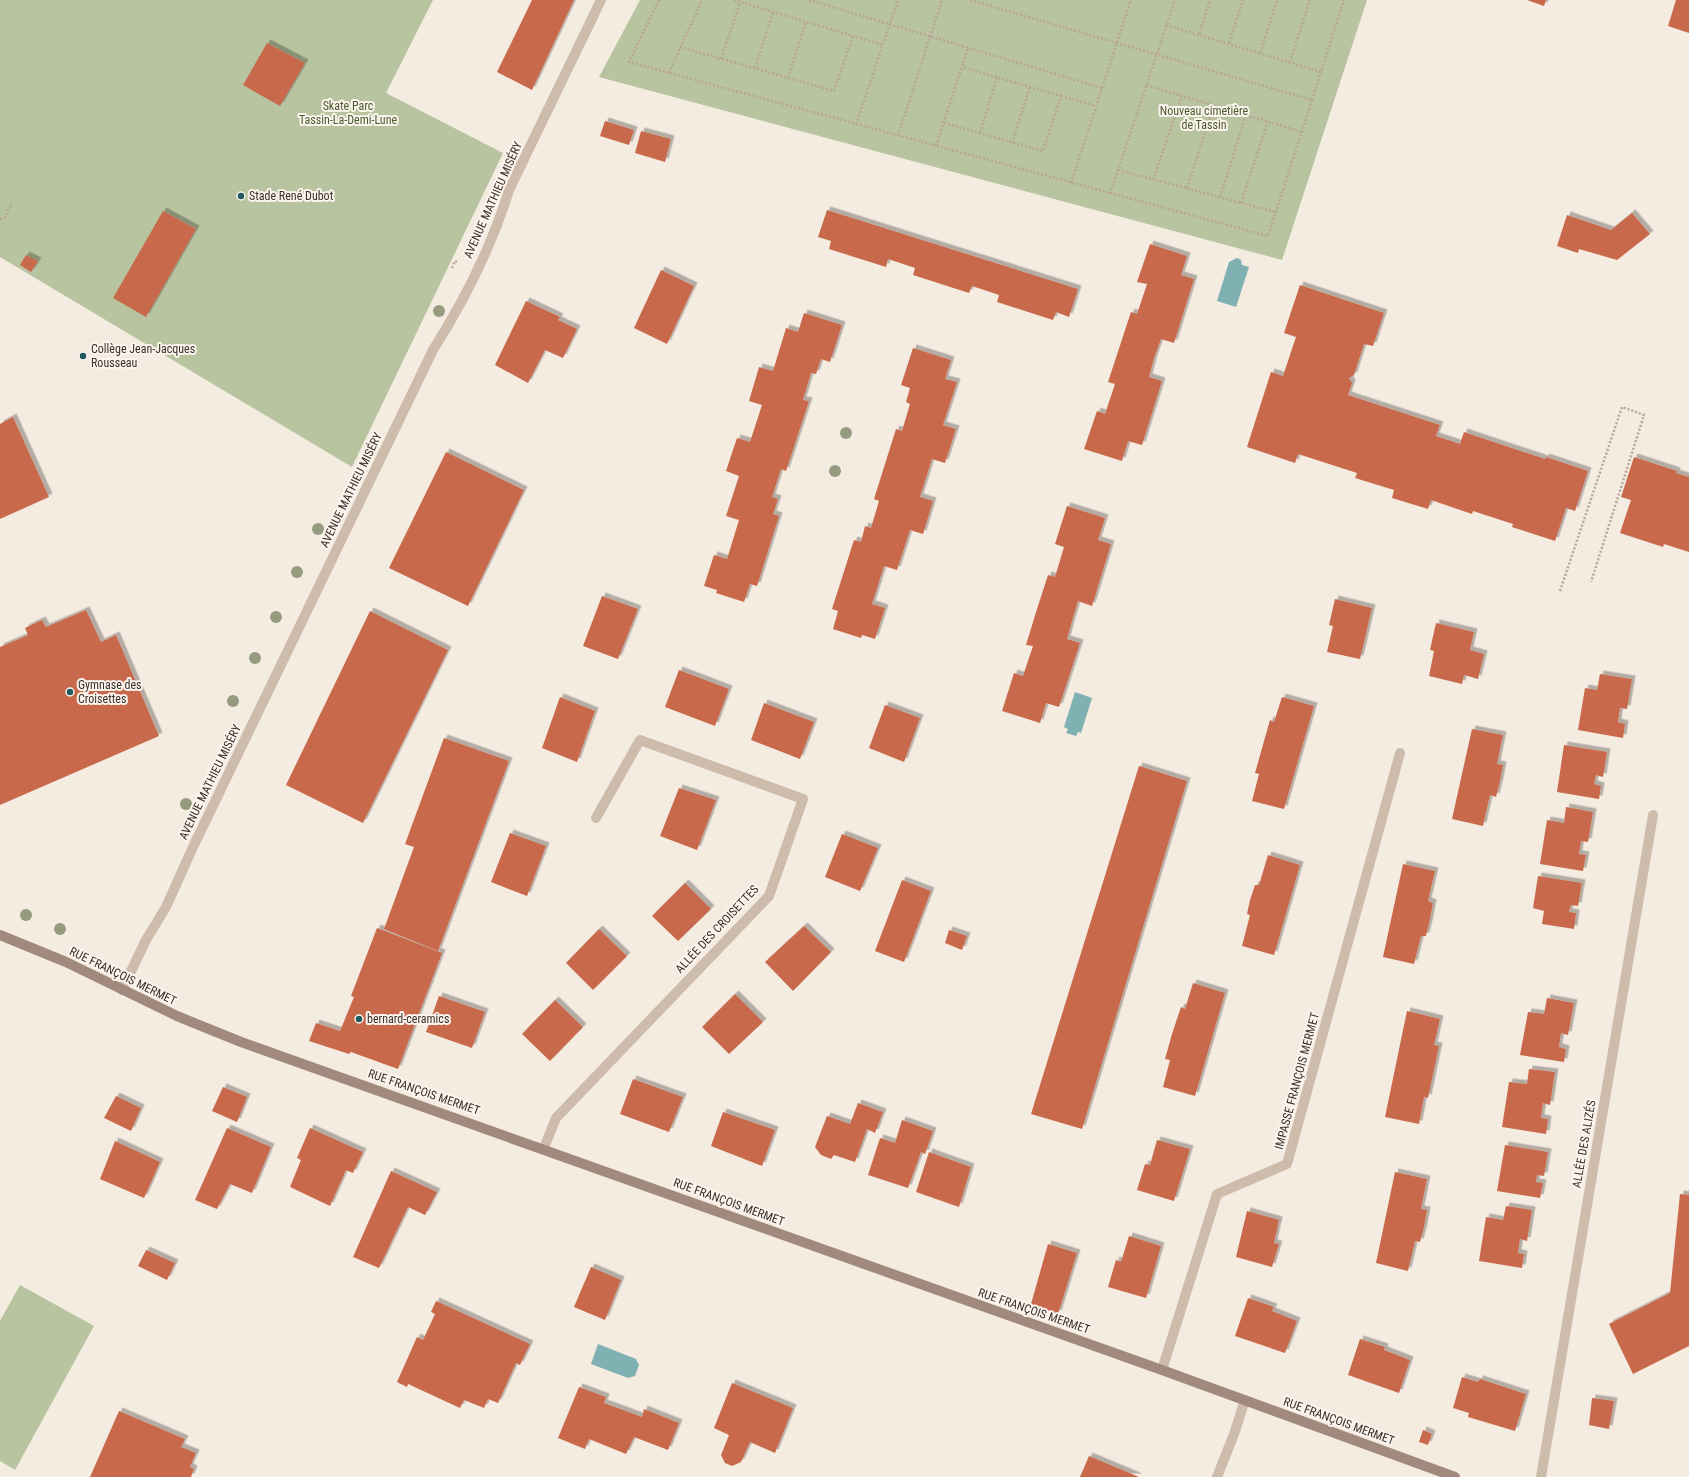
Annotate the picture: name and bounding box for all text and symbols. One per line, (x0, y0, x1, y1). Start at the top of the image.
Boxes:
park label: Skate Parc Tassin-La-Demi-Lune (299, 99, 397, 127)
park label: Nouveau cimetière de Tassin (1160, 104, 1249, 132)
street label: AVENUE MATHIEU MISÉRY (460, 139, 525, 260)
place label: Stade René Dubot (249, 189, 334, 203)
marker: Stade René Dubot (236, 191, 246, 201)
place label: Collège Jean-Jacques Rousseau (91, 342, 195, 370)
marker: Collège Jean-Jacques Rousseau (78, 351, 88, 361)
street label: AVENUE MATHIEU MISÉRY (316, 429, 385, 550)
place label: Gymnase des Croisettes (78, 678, 142, 706)
marker: Gymnase des Croisettes (65, 687, 75, 697)
street label: AVENUE MATHIEU MISÉRY (175, 721, 244, 842)
street label: ALLÉE DES CROISETTES (672, 881, 761, 976)
street label: RUE FRANÇOIS MERMET (67, 944, 179, 1008)
street label: IMPASSE FRANÇOIS MERMET (1272, 1011, 1322, 1151)
place label: bernard-ceramics (367, 1012, 449, 1026)
marker: bernard-ceramics (354, 1014, 364, 1024)
street label: RUE FRANÇOIS MERMET (366, 1066, 482, 1118)
street label: ALLÉE DES ALIZÉS (1568, 1099, 1599, 1189)
street label: RUE FRANÇOIS MERMET (672, 1175, 786, 1229)
street label: RUE FRANÇOIS MERMET (976, 1285, 1092, 1337)
street label: RUE FRANÇOIS MERMET (1282, 1394, 1396, 1448)

